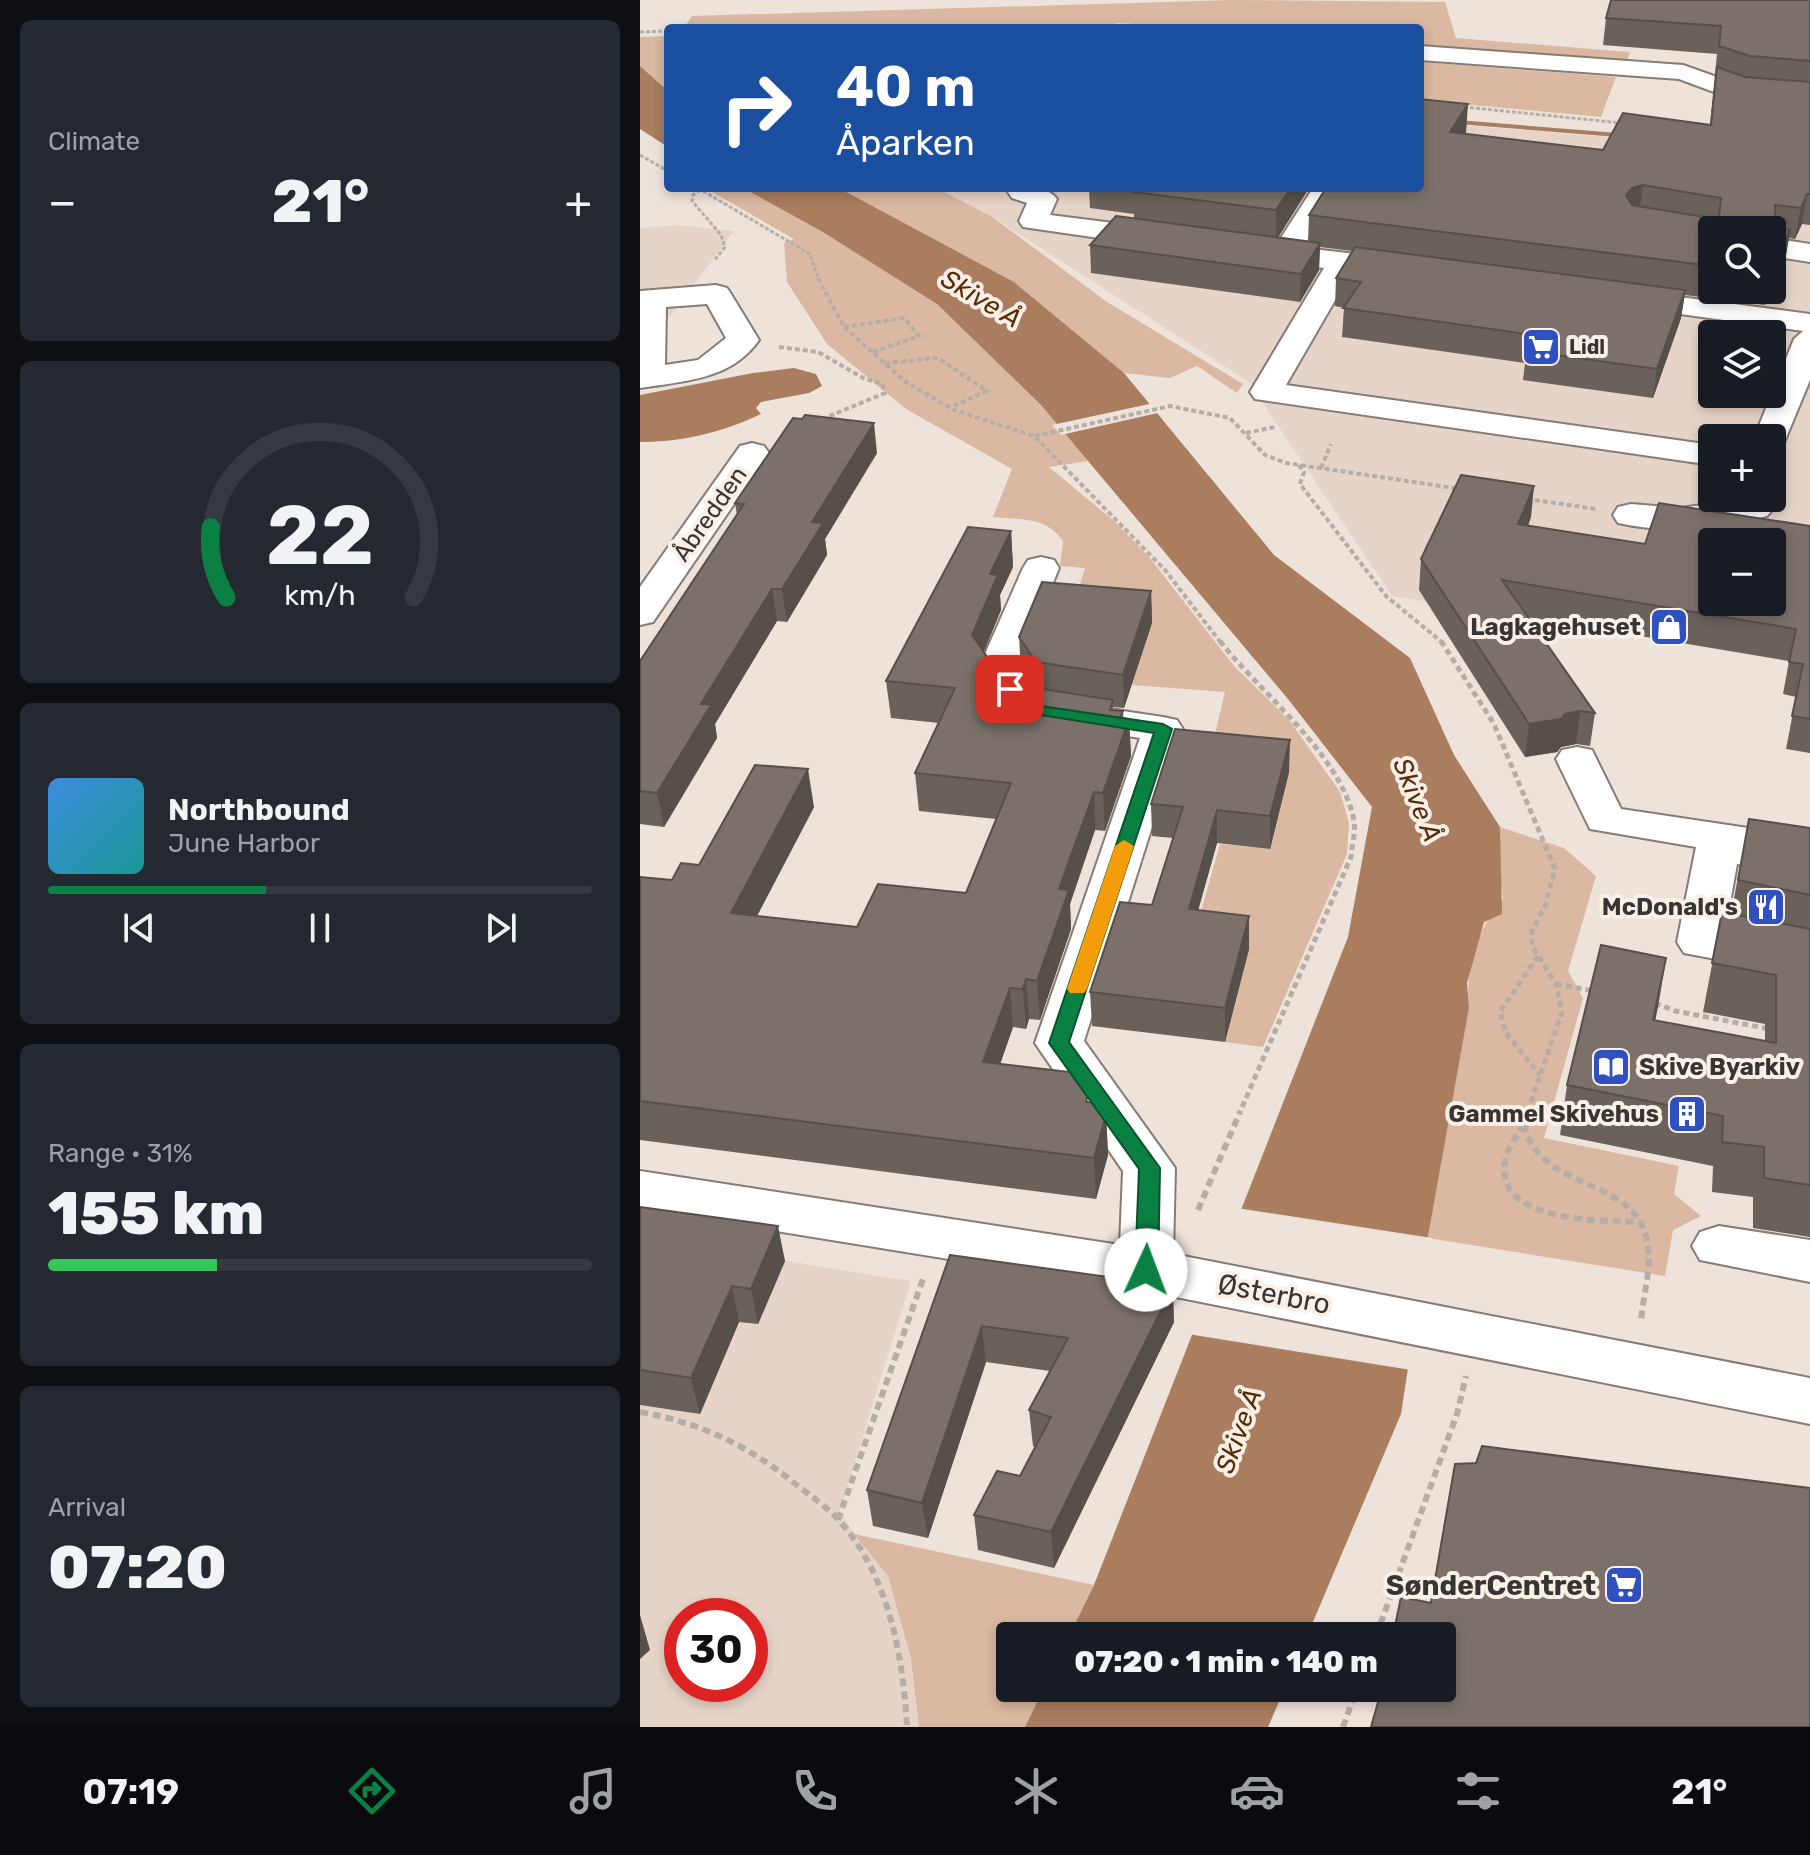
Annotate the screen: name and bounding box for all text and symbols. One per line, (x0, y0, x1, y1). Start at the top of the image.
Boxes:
text: 40 m (836, 54, 976, 120)
icon: right (704, 56, 808, 160)
text: Åparken (836, 121, 975, 164)
text: Climate (48, 126, 140, 157)
text: 21° (272, 166, 369, 237)
text: − (48, 176, 77, 228)
text: + (565, 176, 592, 228)
map controls (1698, 216, 1786, 616)
button: search (1698, 216, 1786, 304)
water label: Skive Å (935, 262, 1027, 335)
button: layers (1698, 320, 1786, 408)
supermarket icon: Lidl (1520, 326, 1562, 368)
place label: Lidl (1569, 335, 1605, 359)
button: + (1698, 424, 1786, 512)
street label: Åbredden (667, 461, 753, 567)
text: 22 (266, 486, 374, 585)
button: − (1698, 528, 1786, 616)
text: km/h (284, 578, 356, 612)
shop icon: Lagkagehuset (1648, 606, 1690, 648)
place label: Lagkagehuset (1470, 613, 1641, 641)
pin (976, 655, 1044, 723)
icon: arrive (988, 667, 1032, 711)
water label: Skive Å (1386, 753, 1449, 846)
text: Northbound (168, 792, 350, 828)
text: June Harbor (168, 828, 320, 859)
restaurant icon: McDonald's (1745, 886, 1787, 928)
place label: McDonald's (1602, 893, 1738, 921)
icon: previous (117, 906, 161, 950)
icon: pause (298, 906, 342, 950)
icon: next (479, 906, 523, 950)
library icon: Skive Byarkiv (1590, 1046, 1632, 1088)
place label: Skive Byarkiv (1639, 1053, 1800, 1081)
building icon: Gammel Skivehus (1666, 1093, 1708, 1135)
place label: Gammel Skivehus (1448, 1100, 1659, 1128)
text: Range · 31% (48, 1138, 193, 1169)
text: 155 km (48, 1178, 264, 1249)
position arrow (1104, 1228, 1188, 1312)
street label: Østerbro (1215, 1267, 1333, 1321)
water label: Skive Å (1209, 1384, 1269, 1477)
text: Arrival (48, 1492, 126, 1523)
text: 07:20 (48, 1532, 227, 1603)
supermarket icon: SønderCentret (1603, 1564, 1645, 1606)
place label: SønderCentret (1386, 1569, 1596, 1602)
speed limit sign: 30 (664, 1598, 768, 1702)
text: 07:20 · 1 min · 140 m (1074, 1644, 1378, 1680)
icon: directions (344, 1763, 400, 1819)
icon: music (565, 1763, 621, 1819)
icon: phone (787, 1763, 843, 1819)
icon: climate (1008, 1763, 1064, 1819)
icon: car (1229, 1763, 1285, 1819)
icon: filters (1450, 1763, 1506, 1819)
text: 07:19 (83, 1770, 179, 1813)
text: 21° (1671, 1770, 1727, 1813)

